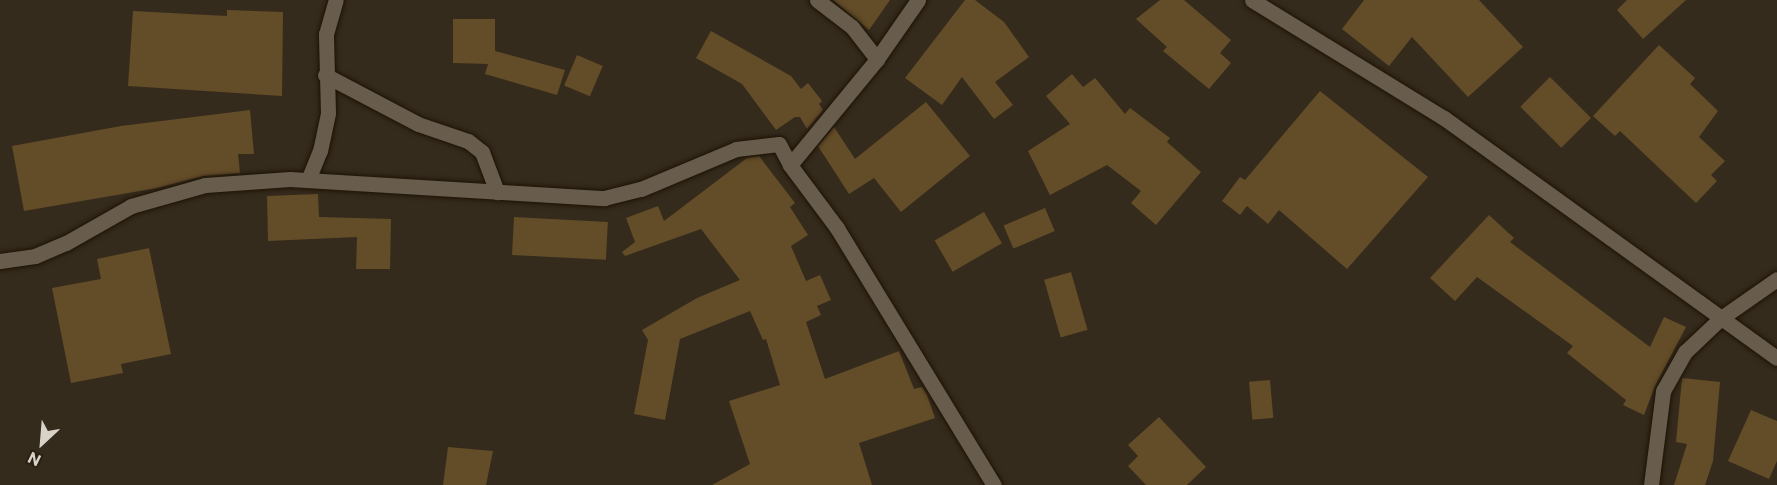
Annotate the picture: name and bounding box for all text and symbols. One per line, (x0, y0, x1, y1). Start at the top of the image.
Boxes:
north arrow (12, 413, 72, 473)
text: N (24, 448, 43, 471)

